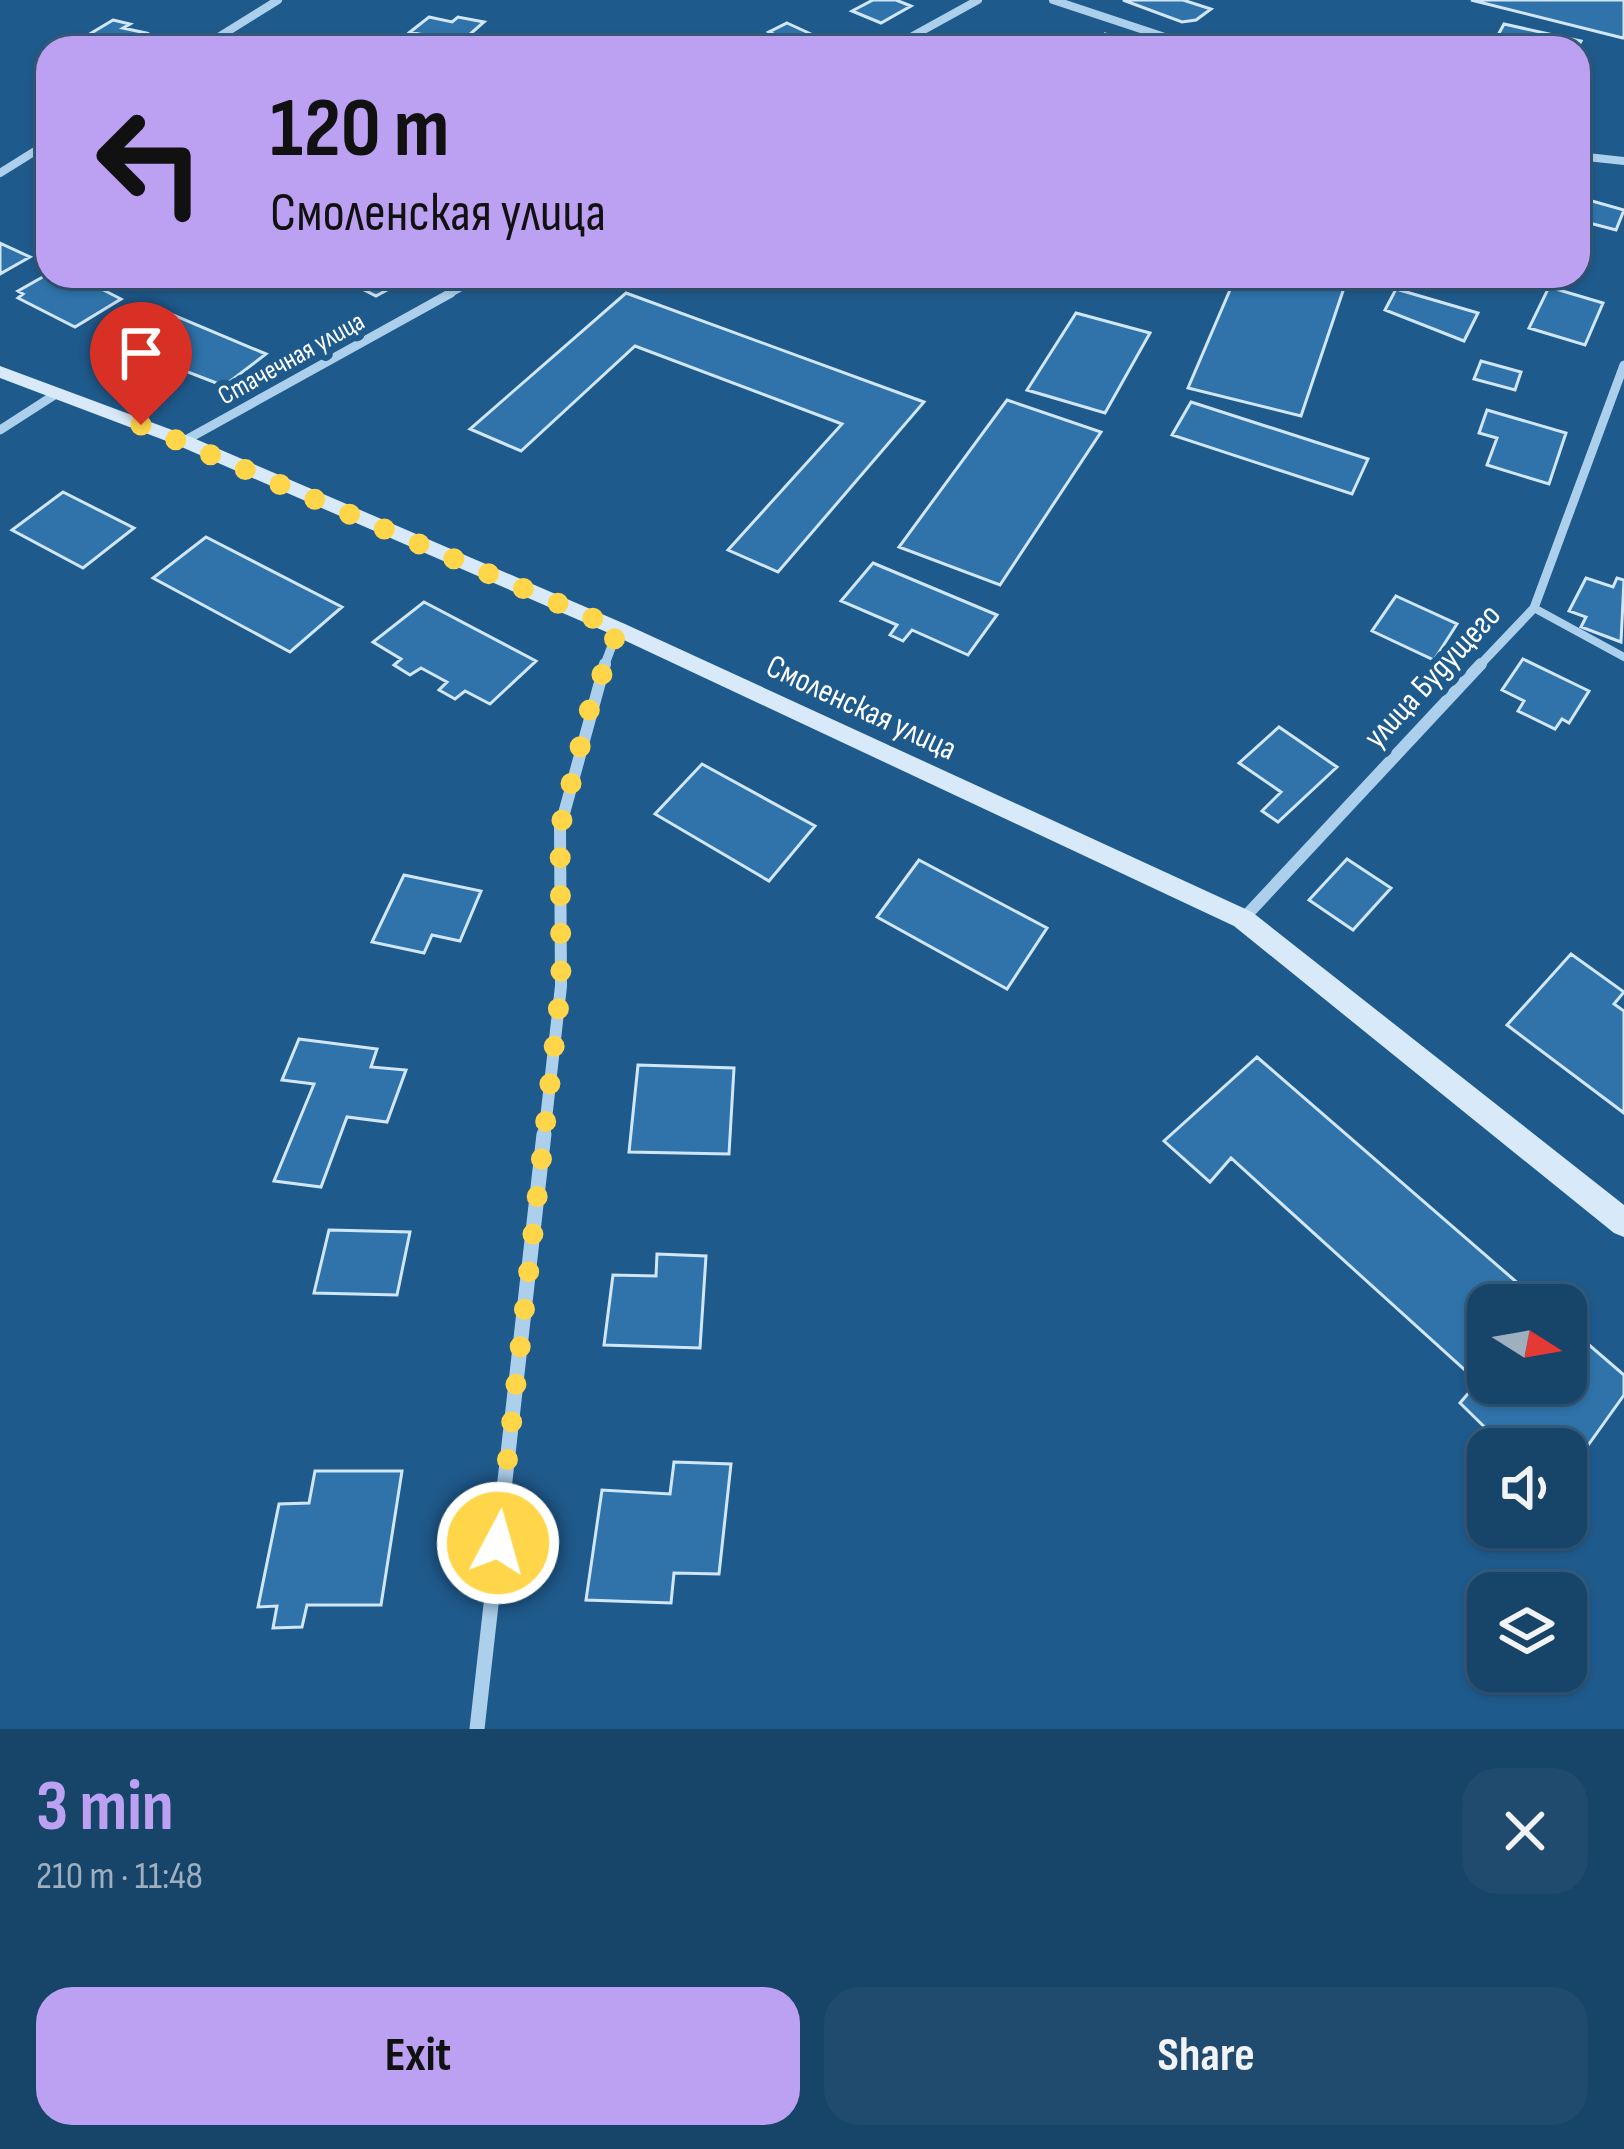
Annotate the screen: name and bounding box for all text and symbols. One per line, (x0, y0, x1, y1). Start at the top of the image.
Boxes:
text: 120 m (270, 79, 449, 180)
icon: left (72, 84, 228, 240)
text: Смоленская улица (270, 181, 606, 246)
pin (90, 302, 192, 425)
street label: Стачечная улица (213, 305, 370, 412)
icon: arrive (108, 320, 174, 386)
street label: улица Будущего (1356, 596, 1509, 757)
street label: Смоленская улица (760, 646, 963, 769)
north arrow (1467, 1284, 1587, 1404)
map controls (1467, 1284, 1587, 1692)
button: sound (1467, 1428, 1587, 1548)
position arrow (435, 1480, 561, 1606)
button: layers (1467, 1572, 1587, 1692)
text: 3 min (36, 1764, 174, 1851)
button: close (1462, 1768, 1588, 1894)
text: 210 m · 11:48 (36, 1853, 203, 1900)
button: Exit (36, 1987, 800, 2125)
button: Share (824, 1987, 1588, 2125)

